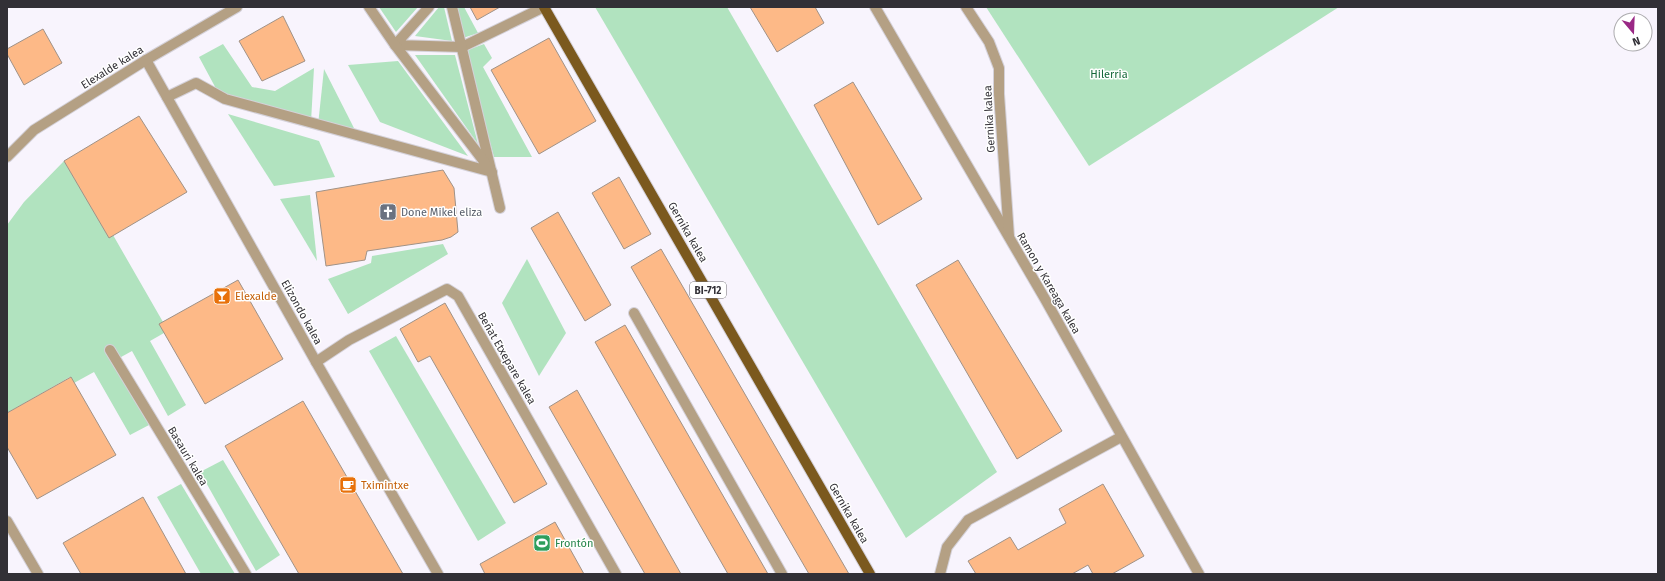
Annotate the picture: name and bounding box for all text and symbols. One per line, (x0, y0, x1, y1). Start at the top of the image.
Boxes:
north arrow (1613, 12, 1653, 52)
text: N (1631, 34, 1642, 48)
street label: Elexalde kalea (79, 43, 146, 92)
park label: Hilerria (1090, 68, 1128, 81)
street label: Gernika kalea (981, 85, 998, 153)
street label: Gernika kalea (665, 200, 710, 265)
church icon: Done Mikel eliza (378, 202, 398, 222)
place label: Done Mikel eliza (401, 206, 482, 219)
street label: Ramon y Kareaga kalea (1014, 230, 1083, 336)
street label: Elizondo kalea (278, 278, 325, 347)
road number: BI-712 (690, 282, 726, 298)
bar icon: Elexalde (212, 286, 232, 306)
place label: Elexalde (235, 290, 277, 303)
street label: Beñat Etxepare kalea (475, 310, 538, 407)
street label: Basauri kalea (165, 424, 210, 488)
cafe icon: Tximintxe (338, 475, 358, 495)
place label: Tximintxe (361, 479, 409, 492)
street label: Gernika kalea (826, 481, 871, 546)
sports icon: Frontón (532, 533, 552, 553)
place label: Frontón (555, 537, 593, 550)

